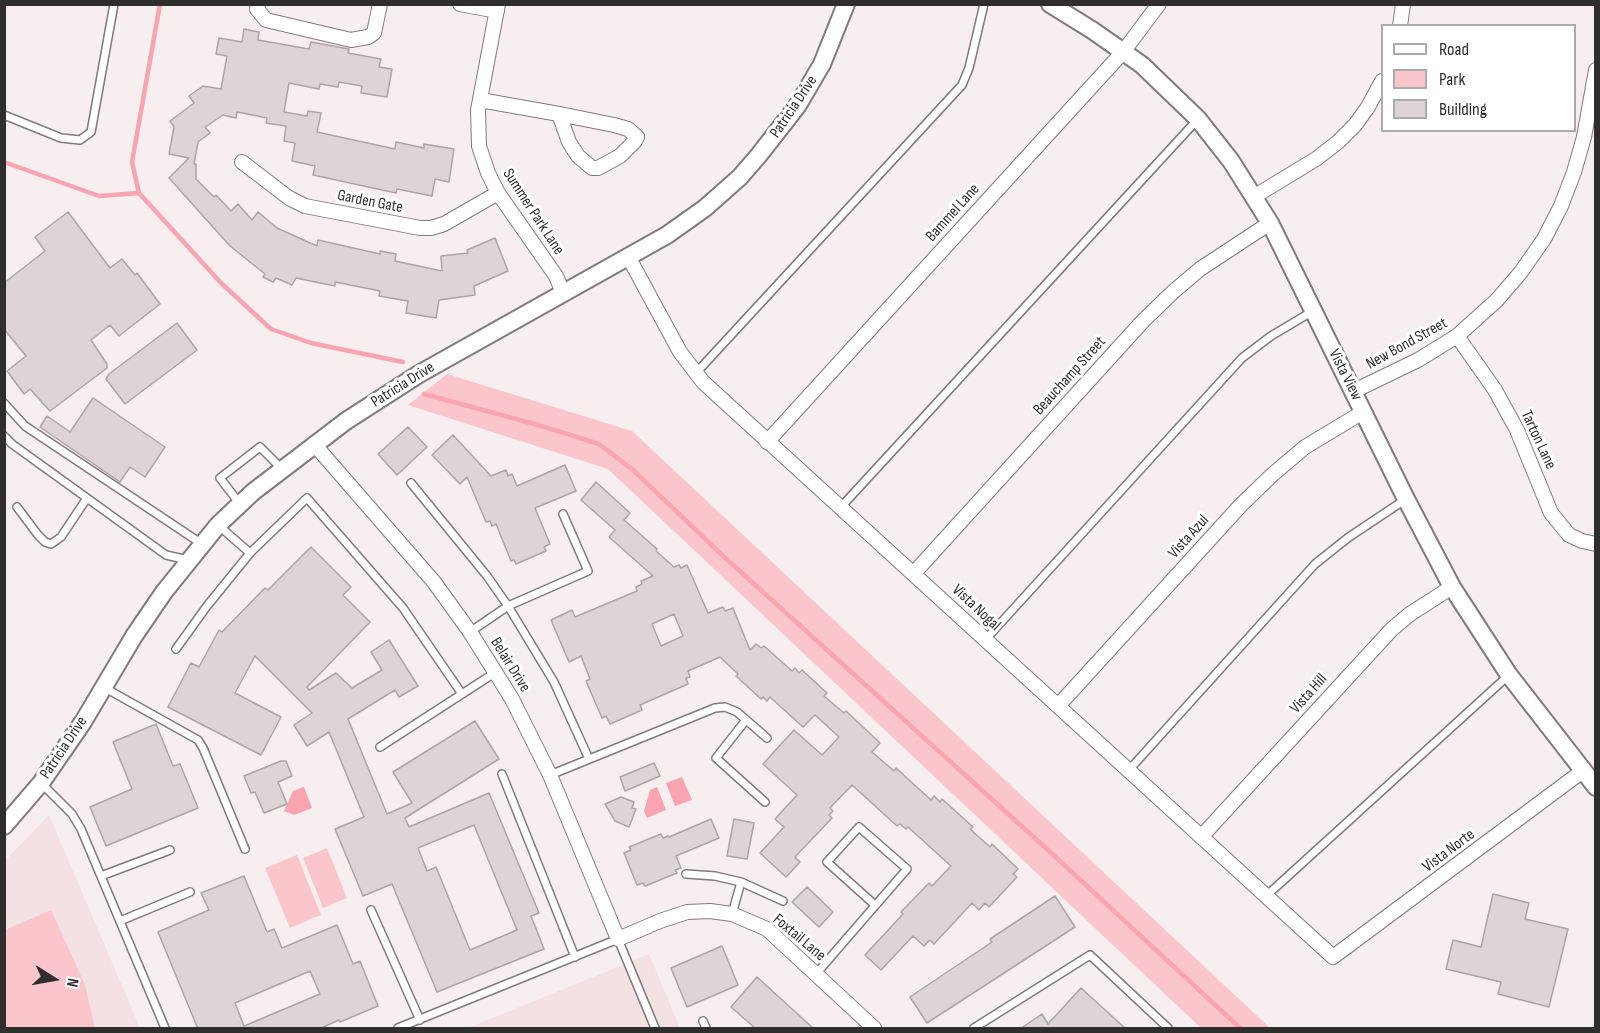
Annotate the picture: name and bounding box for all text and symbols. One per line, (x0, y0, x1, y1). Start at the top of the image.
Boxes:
legend (1381, 24, 1576, 132)
text: Road (1439, 39, 1469, 60)
text: Park (1439, 69, 1465, 90)
street label: Patricia Drive (766, 72, 822, 142)
text: Building (1439, 99, 1487, 120)
street label: Summer Park Lane (498, 165, 568, 259)
street label: Bammel Lane (922, 180, 984, 246)
street label: Garden Gate (336, 186, 404, 218)
street label: New Bond Street (1363, 314, 1451, 374)
street label: Beauchamp Street (1030, 333, 1110, 419)
street label: Vista View (1324, 346, 1366, 404)
street label: Patricia Drive (368, 358, 438, 412)
street label: Tarton Lane (1516, 408, 1560, 472)
street label: Vista Azul (1165, 511, 1213, 563)
street label: Vista Nogal (948, 581, 1004, 635)
street label: Belair Drive (486, 634, 534, 696)
street label: Vista Hill (1286, 670, 1332, 718)
street label: Patricia Drive (36, 713, 92, 783)
street label: Vista Norte (1419, 825, 1479, 877)
street label: Foxtail Lane (769, 910, 829, 966)
north arrow (24, 949, 84, 1009)
text: N (62, 977, 82, 989)

